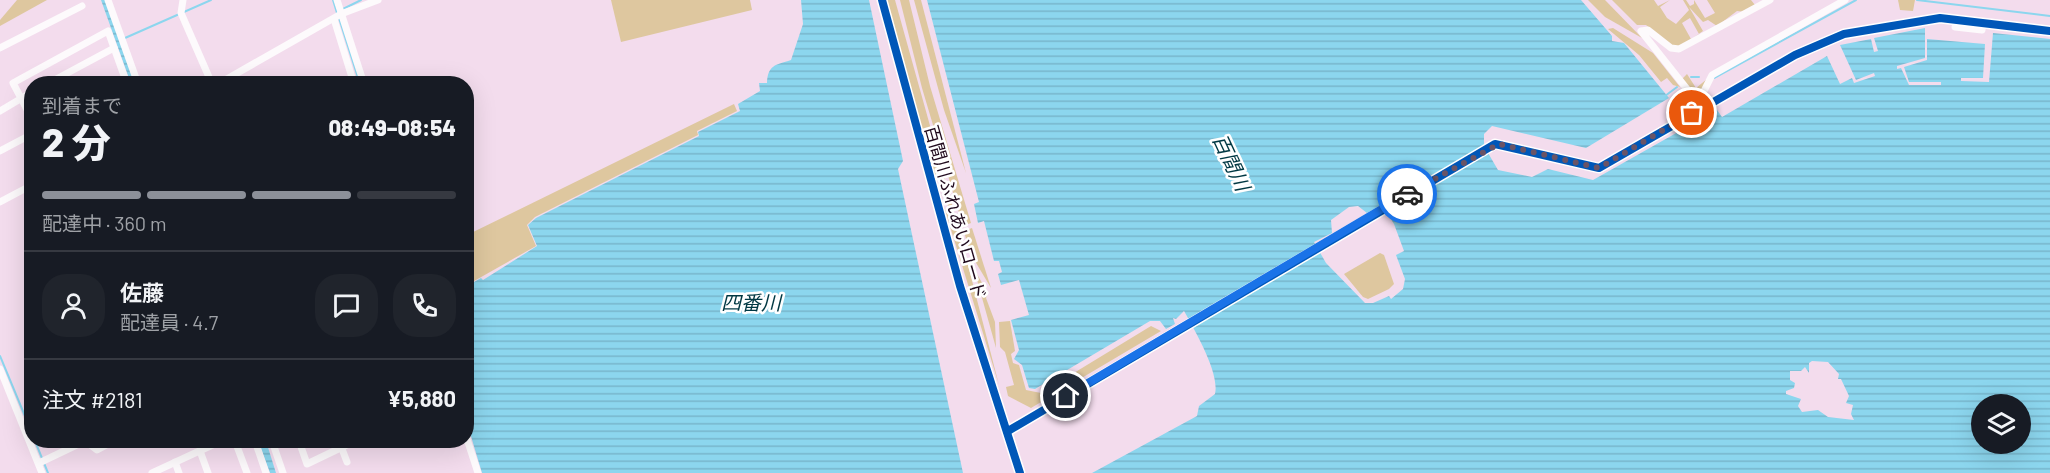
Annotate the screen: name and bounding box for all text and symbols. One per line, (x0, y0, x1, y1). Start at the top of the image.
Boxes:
pin (1666, 87, 1717, 138)
text: 到着まで (42, 93, 122, 117)
icon: bag (1675, 96, 1708, 129)
text: 08:49–08:54 (328, 114, 456, 140)
text: 2 分 (42, 118, 111, 165)
street label: 百間川ふれあいロード (921, 122, 991, 302)
water label: 百間川 (1208, 130, 1256, 196)
courier (1377, 164, 1437, 224)
icon: car (1391, 178, 1424, 211)
text: 配達中 · 360 m (42, 211, 167, 235)
button: person (42, 274, 105, 337)
button: chat (315, 274, 378, 337)
button: phone (393, 274, 456, 337)
text: 佐藤 (120, 279, 164, 305)
water label: 四番川 (721, 290, 783, 314)
text: 配達員 · 4.7 (120, 310, 218, 334)
pin (1040, 370, 1091, 421)
icon: home (1049, 379, 1082, 412)
text: ¥5,880 (387, 385, 456, 411)
text: 注文 #2181 (42, 386, 143, 412)
map controls (1971, 394, 2031, 454)
button: layers (1971, 394, 2031, 454)

